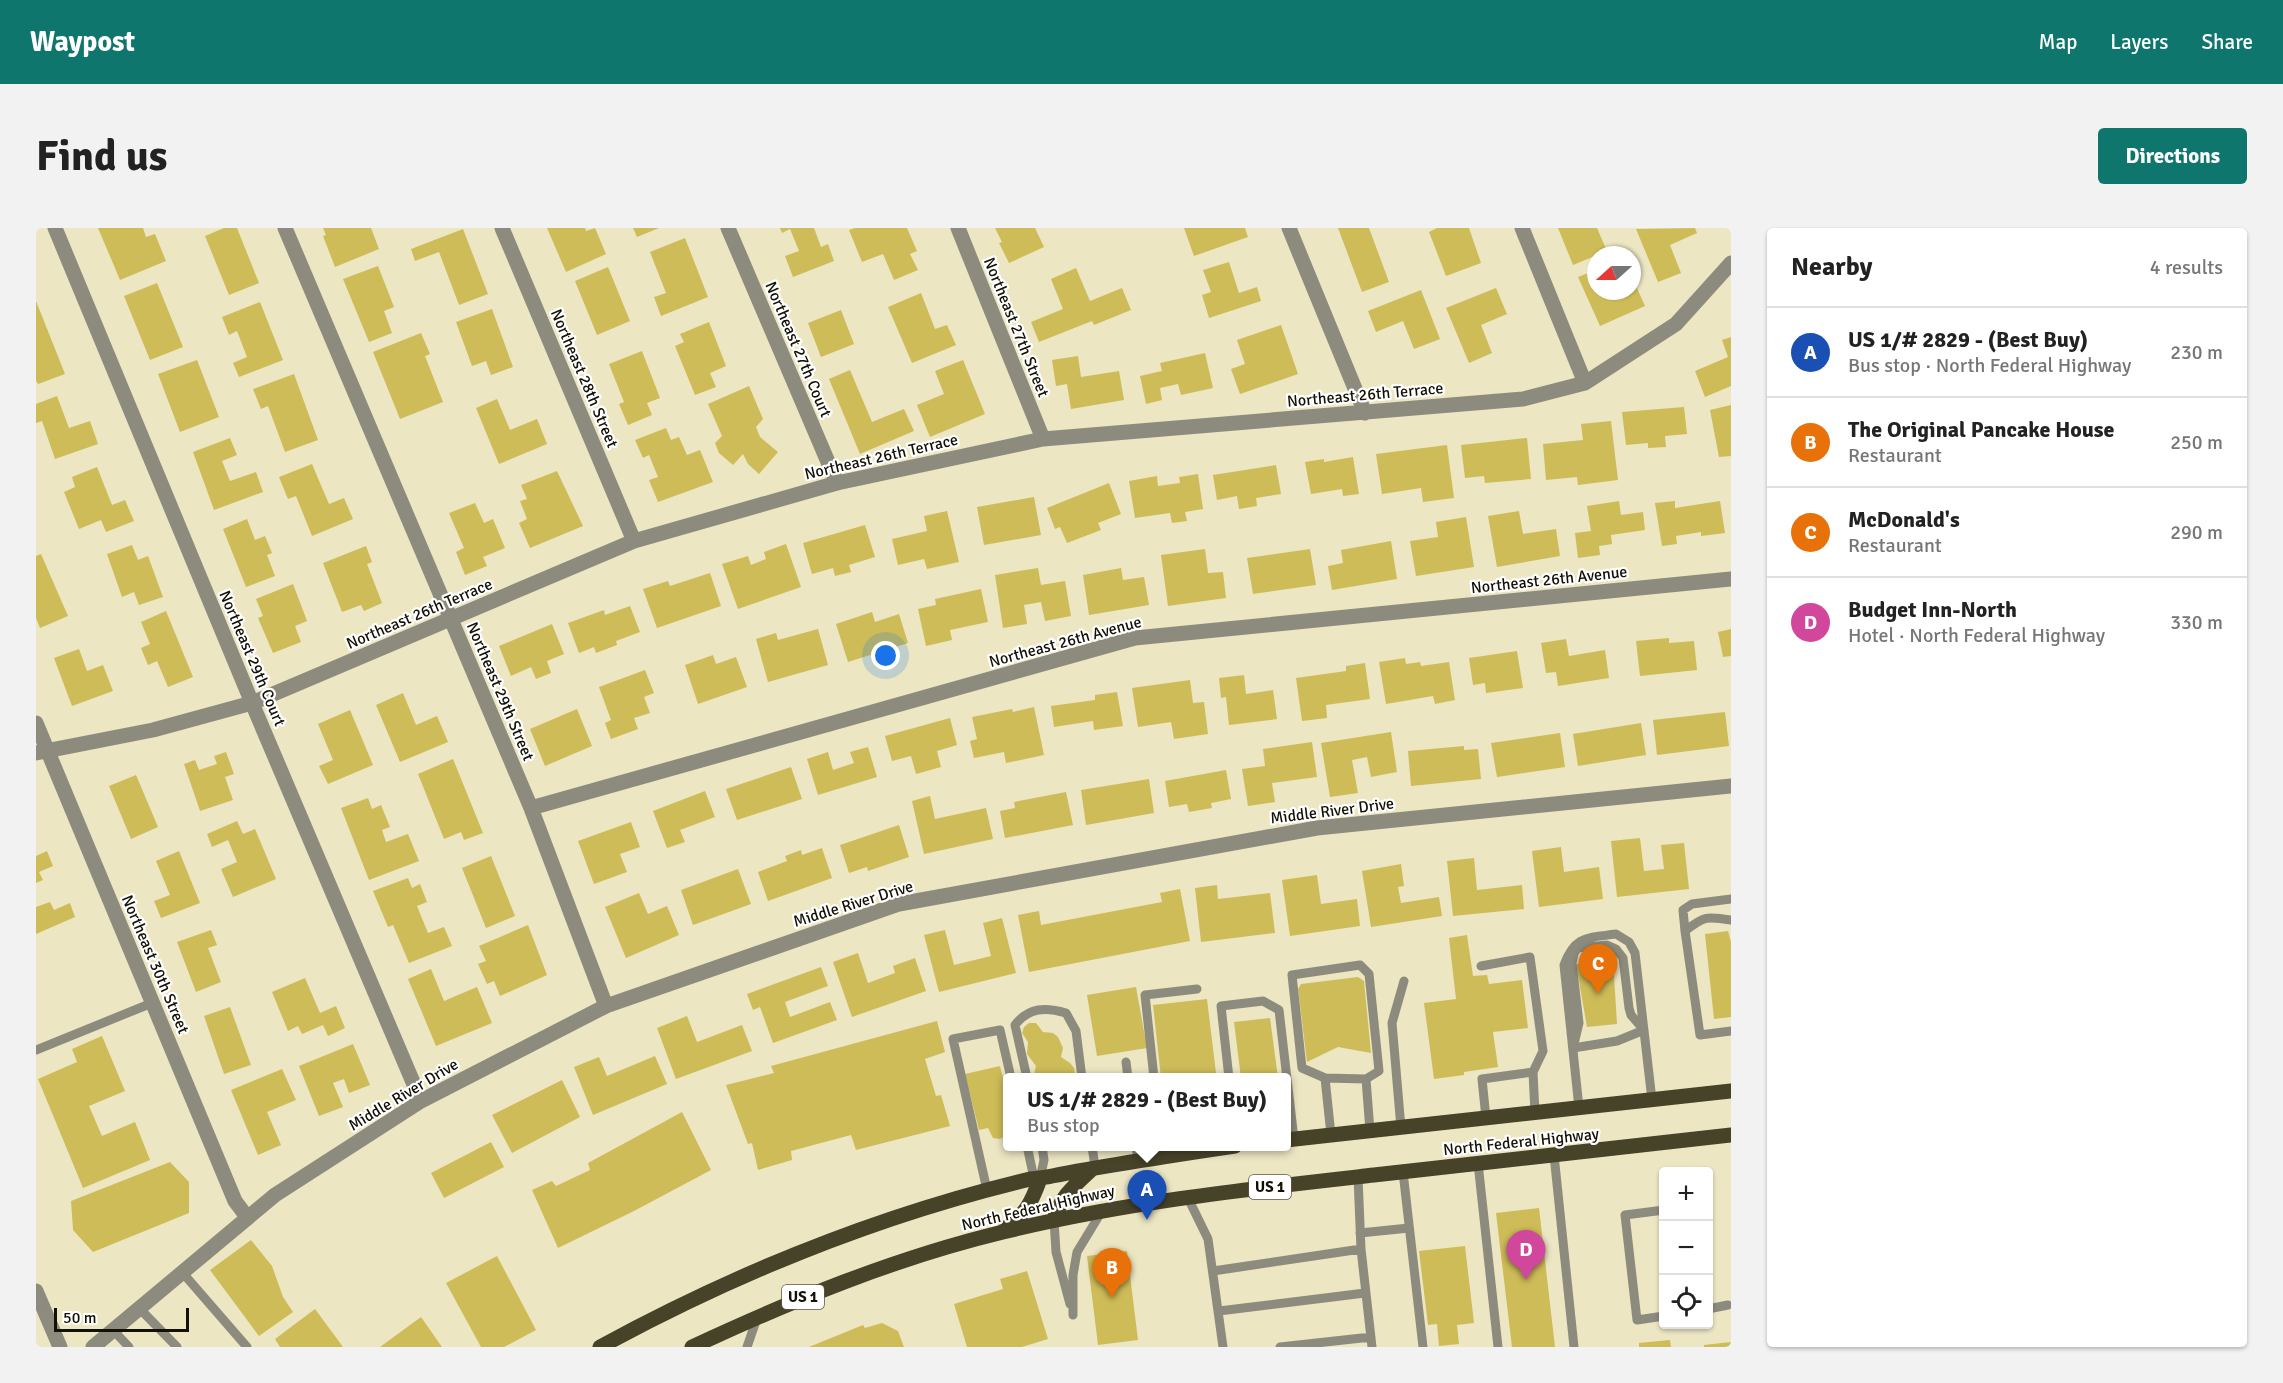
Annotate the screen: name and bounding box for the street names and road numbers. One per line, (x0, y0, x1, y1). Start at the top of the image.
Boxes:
street label: Northeast 27th Street (979, 255, 1053, 400)
street label: Northeast 27th Court (760, 279, 836, 421)
street label: Northeast 28th Street (546, 306, 623, 451)
street label: Northeast 26th Terrace (1286, 378, 1444, 412)
street label: Northeast 26th Terrace (803, 430, 960, 484)
street label: Northeast 26th Avenue (1470, 562, 1628, 598)
street label: Northeast 26th Terrace (343, 574, 495, 654)
street label: Northeast 29th Court (214, 588, 290, 730)
street label: Northeast 26th Avenue (987, 612, 1144, 672)
street label: Northeast 29th Street (462, 619, 539, 764)
street label: Middle River Drive (1269, 793, 1395, 828)
street label: Middle River Drive (791, 876, 916, 932)
street label: Northeast 30th Street (117, 892, 194, 1037)
street label: Middle River Drive (345, 1054, 462, 1135)
street label: North Federal Highway (1442, 1124, 1601, 1160)
road number: US 1 (1249, 1175, 1291, 1199)
street label: North Federal Highway (960, 1181, 1117, 1235)
road number: US 1 (782, 1285, 824, 1309)

